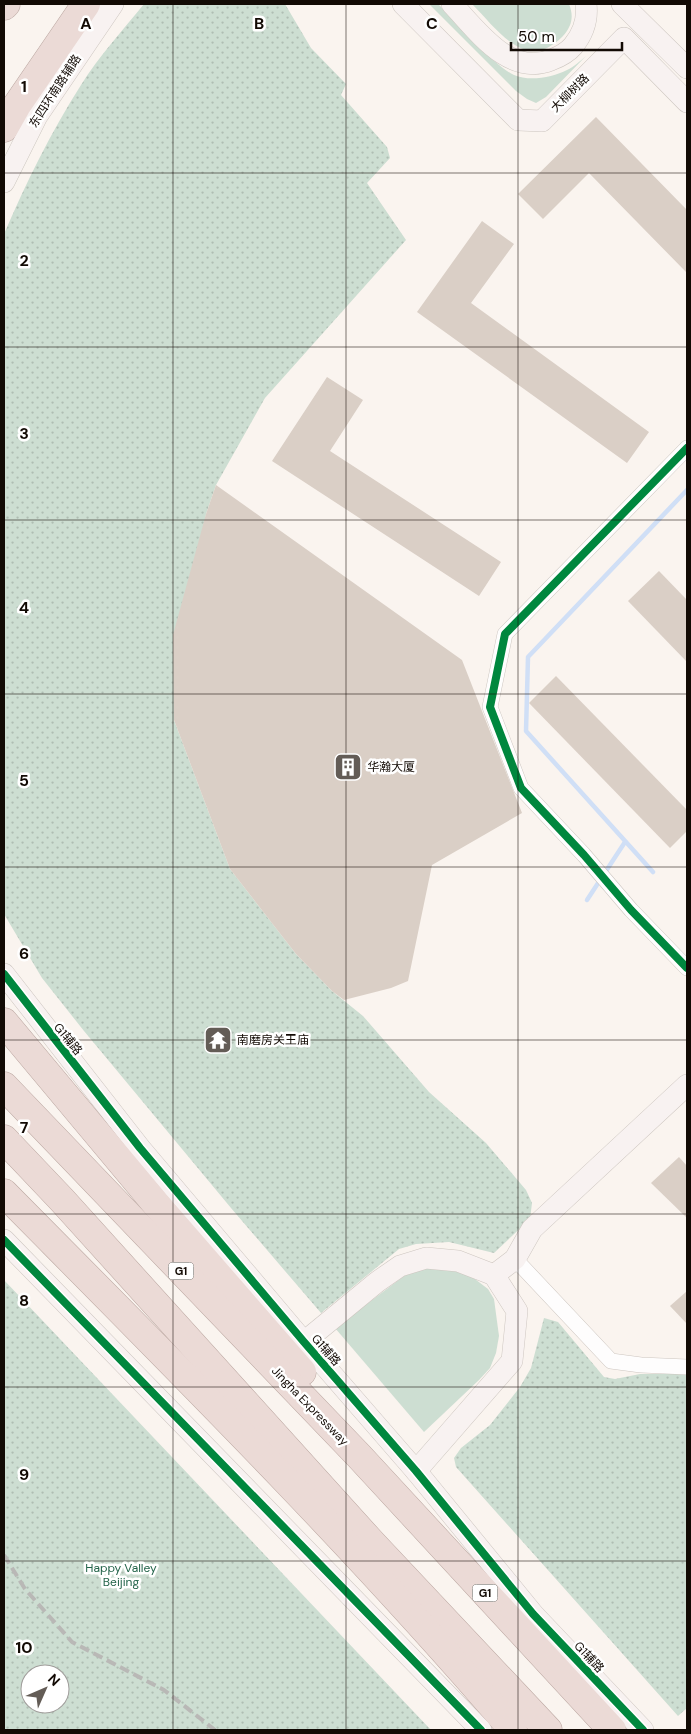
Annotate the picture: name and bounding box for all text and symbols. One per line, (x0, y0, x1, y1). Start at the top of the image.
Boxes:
text: A (80, 13, 92, 34)
text: B (254, 13, 264, 34)
text: C (426, 13, 438, 34)
scale bar (511, 20, 622, 52)
text: 50 m (518, 27, 555, 47)
street label: 东四环南路辅路 (25, 51, 85, 131)
street label: 大柳树路 (547, 70, 593, 116)
text: 1 (21, 76, 27, 97)
text: 2 (19, 250, 29, 271)
text: 3 (19, 423, 29, 444)
text: 4 (19, 597, 29, 618)
building icon: 华瀚大厦 (333, 752, 363, 782)
place label: 华瀚大厦 (367, 759, 415, 775)
text: 5 (19, 770, 29, 791)
text: 6 (19, 943, 29, 964)
street label: G1辅路 (50, 1020, 86, 1058)
temple icon: 南磨房关王庙 (203, 1025, 233, 1055)
place label: 南磨房关王庙 (237, 1032, 309, 1048)
text: 7 (20, 1117, 29, 1138)
road number: G1 (168, 1262, 194, 1280)
text: 8 (19, 1290, 29, 1311)
street label: G1辅路 (308, 1331, 344, 1369)
street label: Jingha Expressway (268, 1363, 352, 1449)
text: 9 (19, 1464, 29, 1485)
park label: Happy Valley Beijing (85, 1560, 157, 1590)
road number: G1 (472, 1585, 498, 1602)
text: 10 (15, 1637, 33, 1658)
street label: G1辅路 (571, 1638, 607, 1676)
north arrow (20, 1664, 70, 1714)
text: N (44, 1670, 64, 1690)

